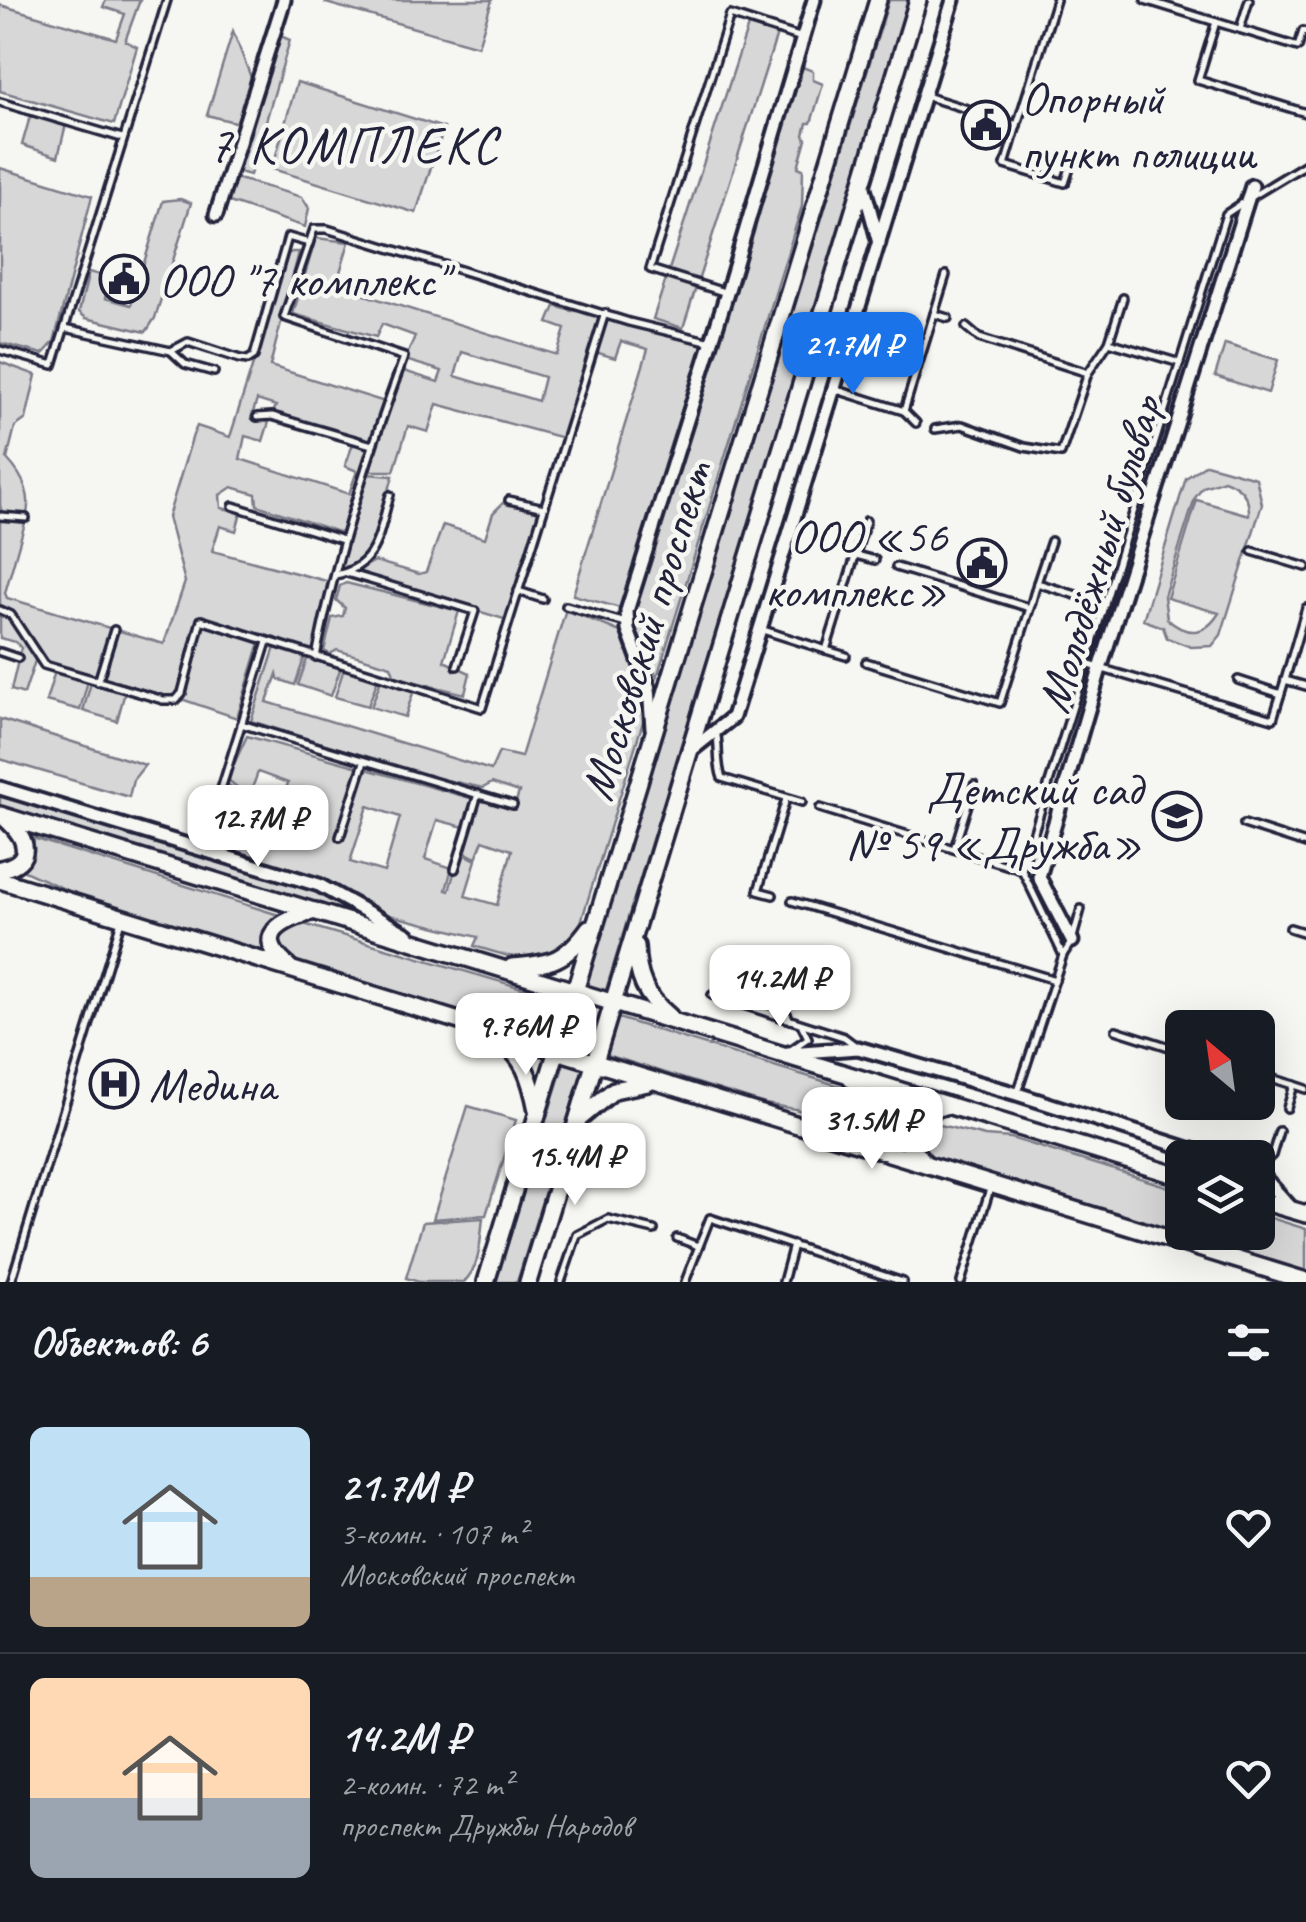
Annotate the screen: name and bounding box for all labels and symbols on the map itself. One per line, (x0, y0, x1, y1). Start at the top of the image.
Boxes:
place label: Опорный пункт полиции (1021, 68, 1258, 183)
public building icon: Опорный пункт полиции (960, 99, 1012, 151)
district label: 7 КОМПЛЕКС (208, 112, 502, 178)
place label: ООО "7 комплекс" (159, 250, 456, 310)
public building icon: ООО "7 комплекс" (98, 253, 150, 305)
pin: 21.7M ₽ (761, 312, 945, 397)
street label: Молодёжный бульвар (1022, 386, 1176, 720)
street label: Московский проспект (566, 452, 726, 807)
place label: ООО «56 комплекс» (765, 506, 948, 621)
public building icon: ООО «56 комплекс» (956, 537, 1008, 589)
place label: Детский сад № 59 «Дружба» (846, 759, 1147, 874)
pin: 12.7M ₽ (166, 785, 350, 870)
school or university icon: Детский сад № 59 «Дружба» (1151, 790, 1203, 842)
pin: 14.2M ₽ (688, 945, 872, 1030)
pin: 9.76M ₽ (434, 993, 618, 1078)
north arrow (1165, 1010, 1275, 1120)
place label: Медина (149, 1055, 280, 1115)
hospital icon: Медина (88, 1058, 140, 1110)
pin: 31.5M ₽ (780, 1087, 964, 1172)
pin: 15.4M ₽ (483, 1123, 667, 1208)

